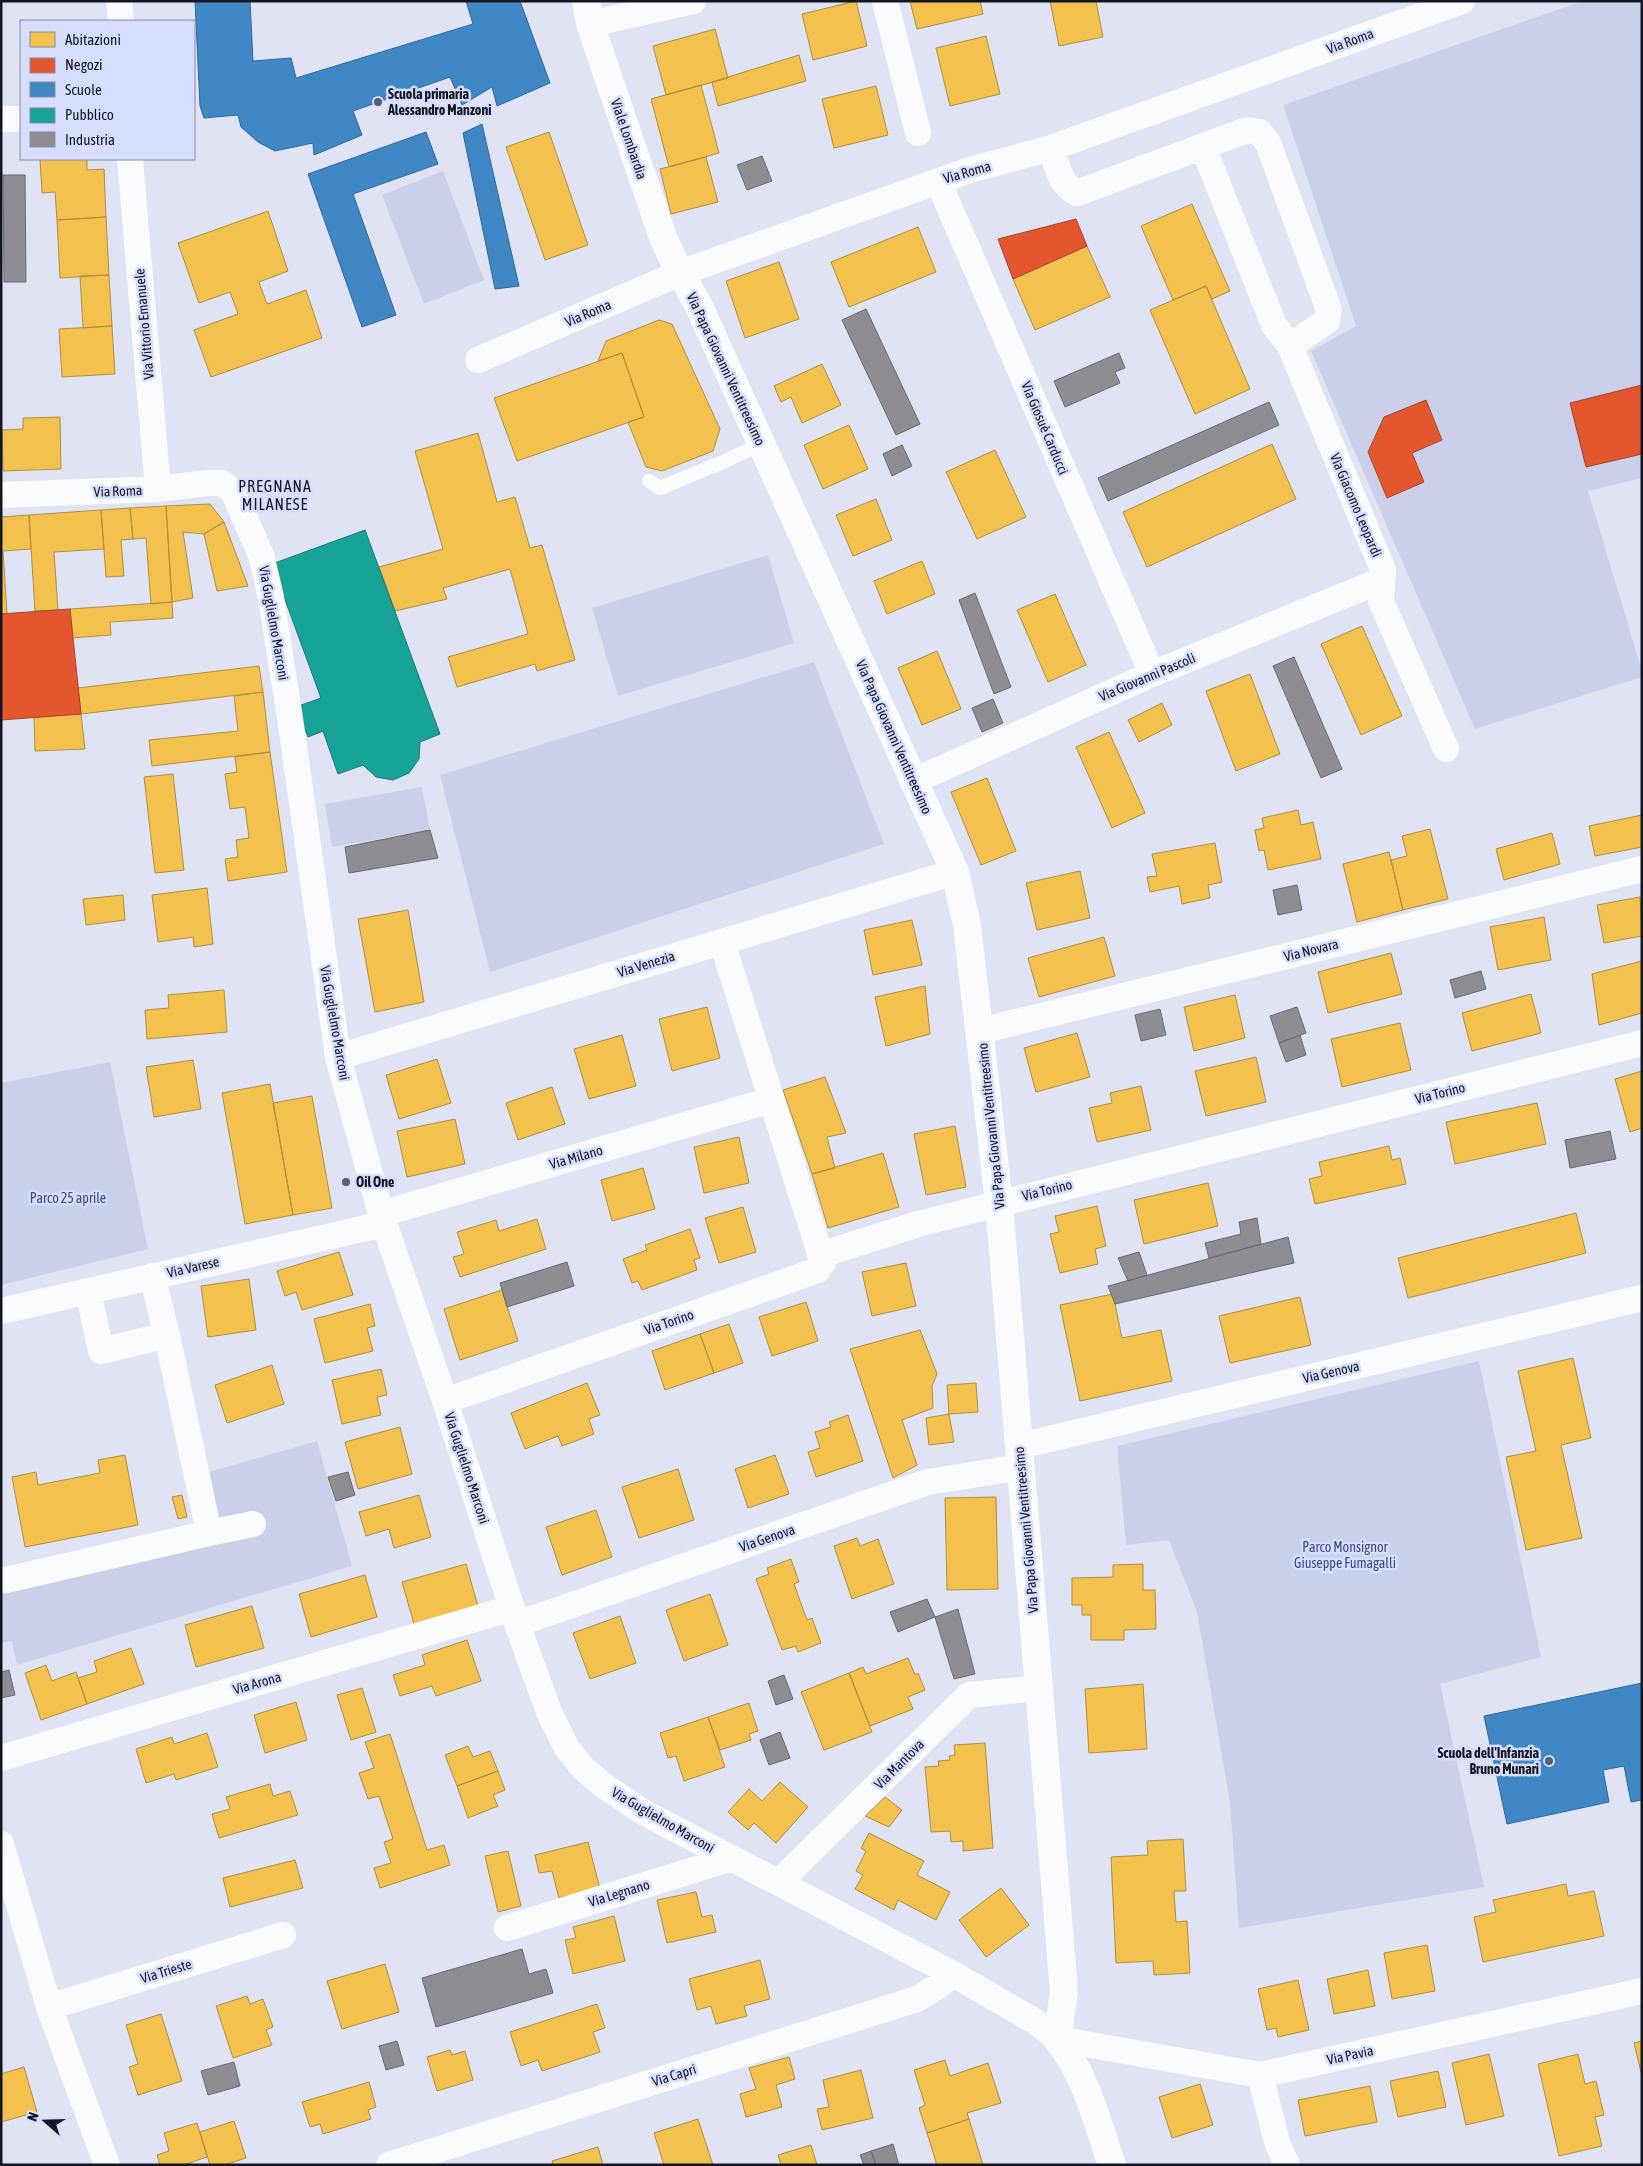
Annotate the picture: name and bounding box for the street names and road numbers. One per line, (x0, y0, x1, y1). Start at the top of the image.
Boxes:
street label: Via Roma (1324, 25, 1376, 57)
street label: Viale Lombardia (608, 97, 650, 181)
street label: Via Roma (941, 158, 993, 186)
street label: Via Vittorio Emanuele (131, 268, 157, 380)
street label: Via Papa Giovanni Ventitreesimo (683, 290, 769, 448)
street label: Via Roma (562, 296, 614, 330)
street label: Via Giosuè Carducci (1018, 379, 1072, 477)
street label: Via Giacomo Leopardi (1327, 451, 1385, 559)
street label: Via Roma (93, 482, 143, 500)
street label: Via Guglielmo Marconi (256, 564, 292, 682)
street label: Via Giovanni Pascoli (1096, 649, 1198, 705)
street label: Via Papa Giovanni Ventitreesimo (853, 657, 935, 817)
street label: Via Novara (1282, 935, 1340, 965)
street label: Via Venezia (615, 948, 677, 980)
street label: Via Guglielmo Marconi (317, 964, 353, 1082)
street label: Via Papa Giovanni Ventitreesimo (974, 1042, 1008, 1210)
street label: Via Torino (1413, 1079, 1467, 1107)
street label: Via Milano (548, 1142, 604, 1172)
street label: Via Torino (1020, 1176, 1074, 1204)
street label: Via Varese (165, 1253, 221, 1281)
street label: Via Torino (642, 1306, 696, 1338)
street label: Via Genova (1301, 1358, 1361, 1386)
street label: Via Guglielmo Marconi (441, 1410, 493, 1526)
street label: Via Papa Giovanni Ventitreesimo (1011, 1446, 1041, 1614)
street label: Via Genova (737, 1521, 797, 1555)
street label: Via Arona (231, 1669, 283, 1697)
street label: Via Mantova (871, 1736, 927, 1792)
street label: Via Guglielmo Marconi (609, 1784, 717, 1856)
street label: Via Legnano (587, 1876, 651, 1910)
street label: Via Trieste (138, 1956, 194, 1986)
street label: Via Pavia (1325, 2042, 1375, 2068)
street label: Via Capri (650, 2061, 698, 2089)

